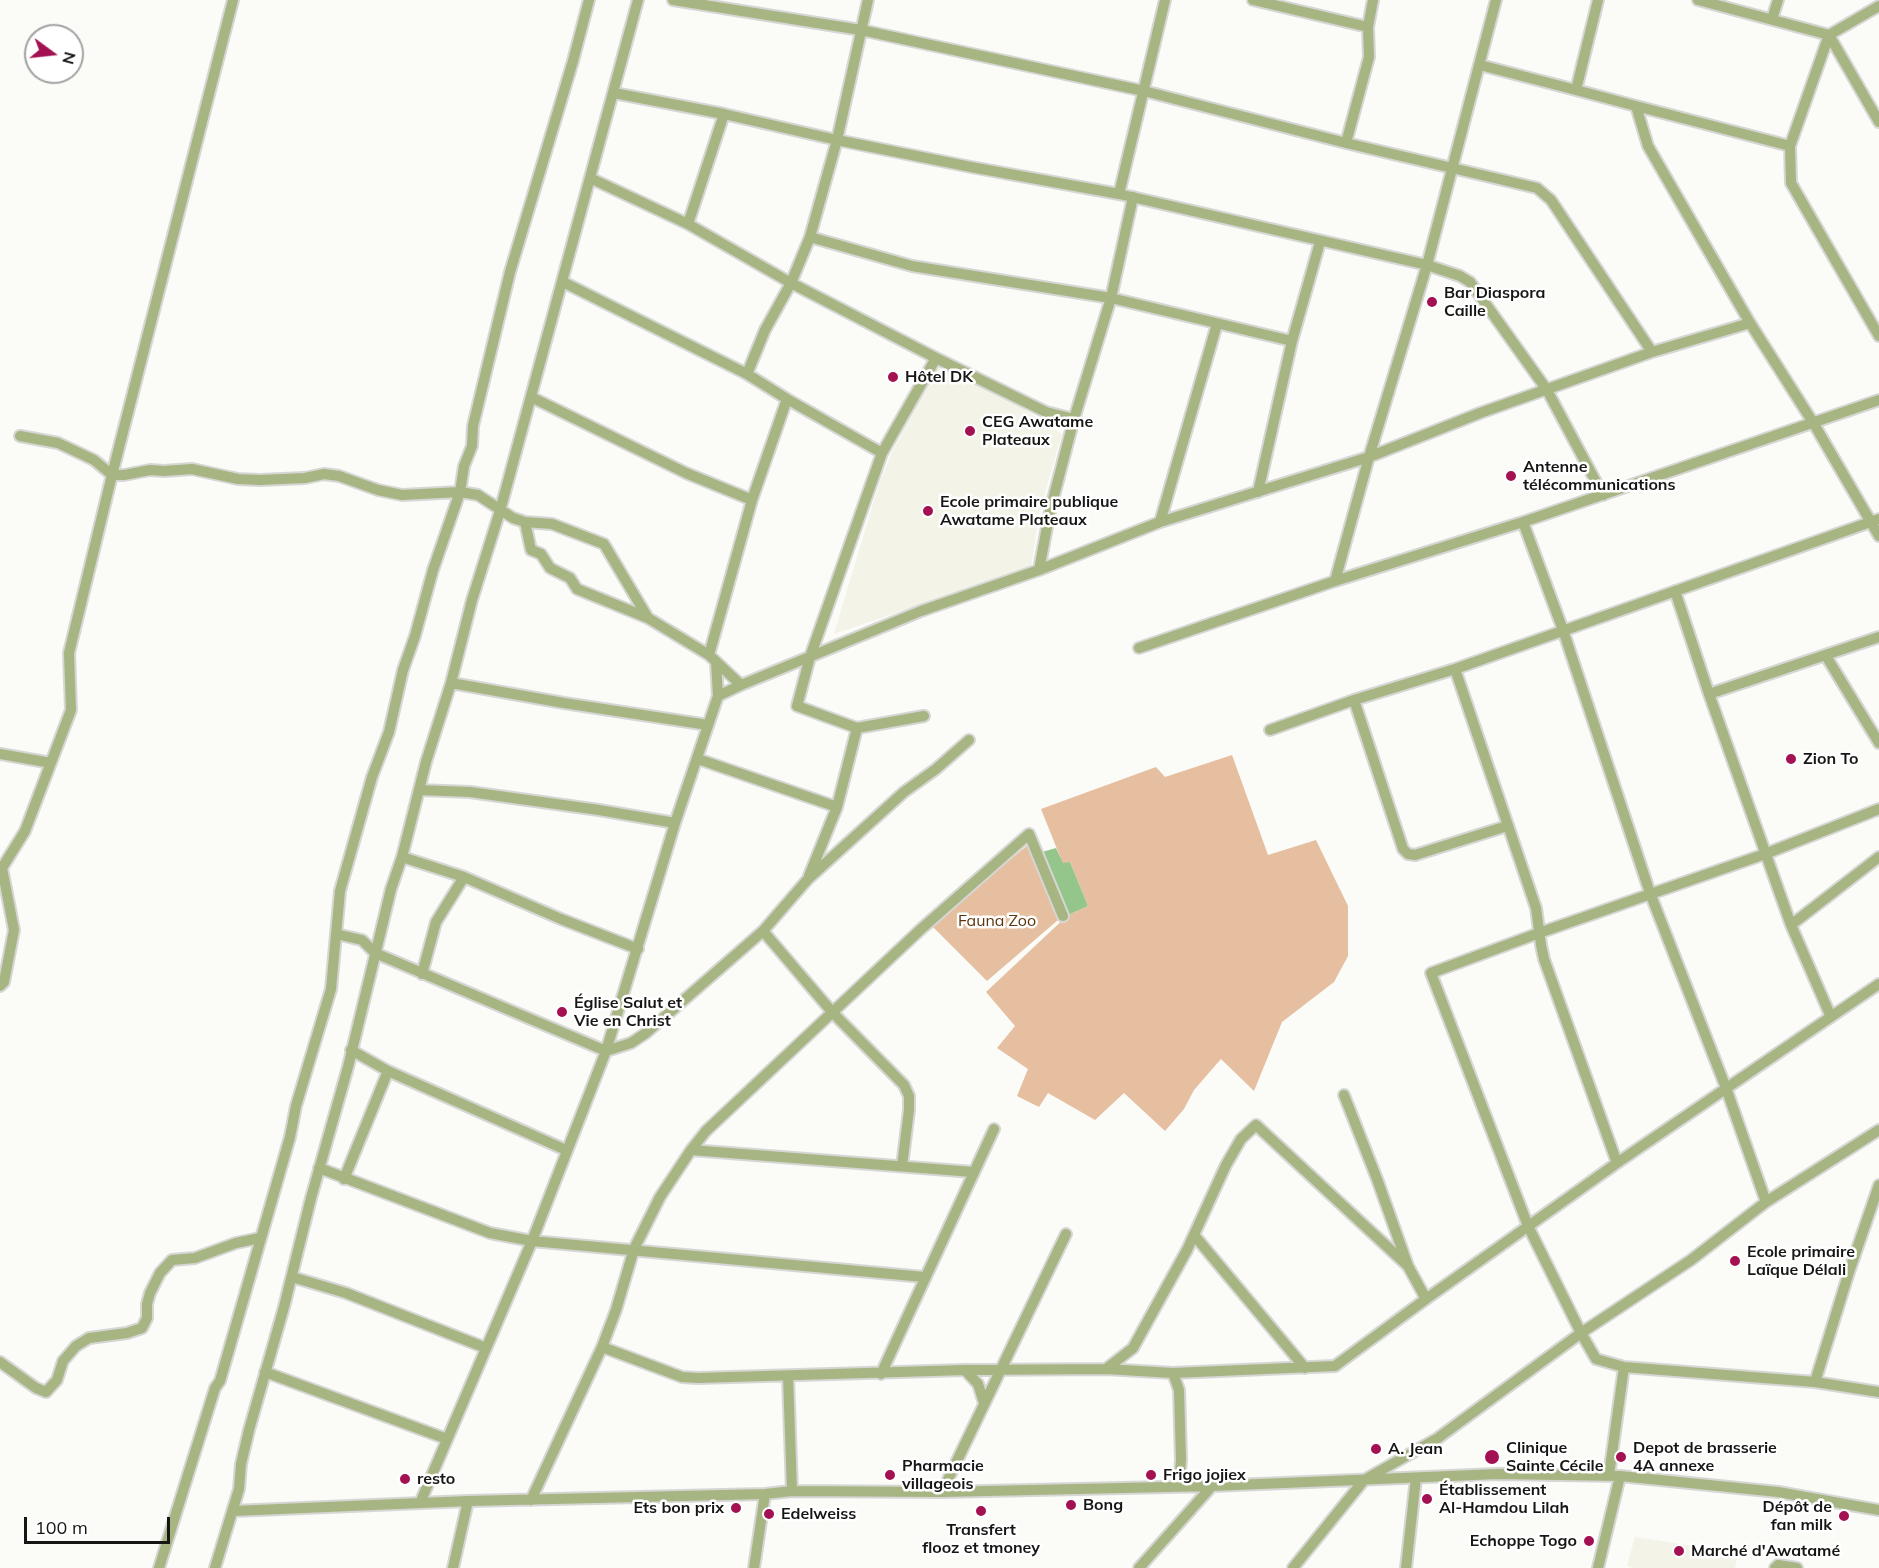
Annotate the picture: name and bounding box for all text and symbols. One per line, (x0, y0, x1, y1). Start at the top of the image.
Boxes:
north arrow (24, 24, 84, 84)
text: N (58, 50, 81, 67)
place label: Bar Diaspora Caille (1444, 283, 1545, 321)
marker: Bar Diaspora Caille (1425, 295, 1439, 309)
place label: Hôtel DK (905, 367, 973, 387)
marker: Hôtel DK (886, 370, 900, 384)
place label: CEG Awatame Plateaux (982, 412, 1093, 450)
marker: CEG Awatame Plateaux (963, 424, 977, 438)
place label: Antenne télécommunications (1523, 457, 1676, 495)
marker: Antenne télécommunications (1504, 469, 1518, 483)
place label: Ecole primaire publique Awatame Plateaux (940, 492, 1118, 530)
marker: Ecole primaire publique Awatame Plateaux (921, 504, 935, 518)
place label: Zion To (1803, 749, 1859, 769)
marker: Zion To (1784, 752, 1798, 766)
park label: Fauna Zoo (958, 911, 1036, 931)
place label: Église Salut et Vie en Christ (574, 993, 682, 1031)
marker: Église Salut et Vie en Christ (555, 1005, 569, 1019)
place label: Ecole primaire Laïque Délali (1747, 1242, 1855, 1280)
marker: Ecole primaire Laïque Délali (1728, 1254, 1742, 1268)
place label: Clinique Sainte Cécile (1506, 1438, 1604, 1476)
place label: Depot de brasserie 4A annexe (1633, 1438, 1777, 1476)
place label: A. Jean (1388, 1439, 1443, 1459)
marker: A. Jean (1369, 1442, 1383, 1456)
marker: Clinique Sainte Cécile (1483, 1448, 1501, 1466)
marker: Depot de brasserie 4A annexe (1614, 1450, 1628, 1464)
place label: Pharmacie villageois (902, 1456, 984, 1494)
place label: Frigo jojiex (1163, 1465, 1246, 1485)
marker: Pharmacie villageois (883, 1468, 897, 1482)
marker: Frigo jojiex (1144, 1468, 1158, 1482)
place label: resto (417, 1469, 455, 1489)
marker: resto (398, 1472, 412, 1486)
place label: Établissement Al-Hamdou Lilah (1439, 1480, 1569, 1518)
marker: Établissement Al-Hamdou Lilah (1420, 1492, 1434, 1506)
place label: Bong (1083, 1495, 1123, 1515)
place label: Dépôt de fan milk (1763, 1497, 1832, 1535)
place label: Ets bon prix (634, 1498, 724, 1518)
marker: Bong (1064, 1498, 1078, 1512)
marker: Ets bon prix (729, 1501, 743, 1515)
place label: Edelweiss (781, 1504, 856, 1524)
marker: Transfert flooz et tmoney (974, 1504, 988, 1518)
scale bar (27, 1505, 172, 1543)
marker: Edelweiss (762, 1507, 776, 1521)
marker: Dépôt de fan milk (1837, 1509, 1851, 1523)
text: 100 m (35, 1516, 88, 1539)
place label: Transfert flooz et tmoney (922, 1520, 1040, 1558)
place label: Echoppe Togo (1470, 1531, 1577, 1551)
marker: Echoppe Togo (1582, 1534, 1596, 1548)
place label: Marché d'Awatamé (1691, 1541, 1840, 1561)
marker: Marché d'Awatamé (1672, 1544, 1686, 1558)

